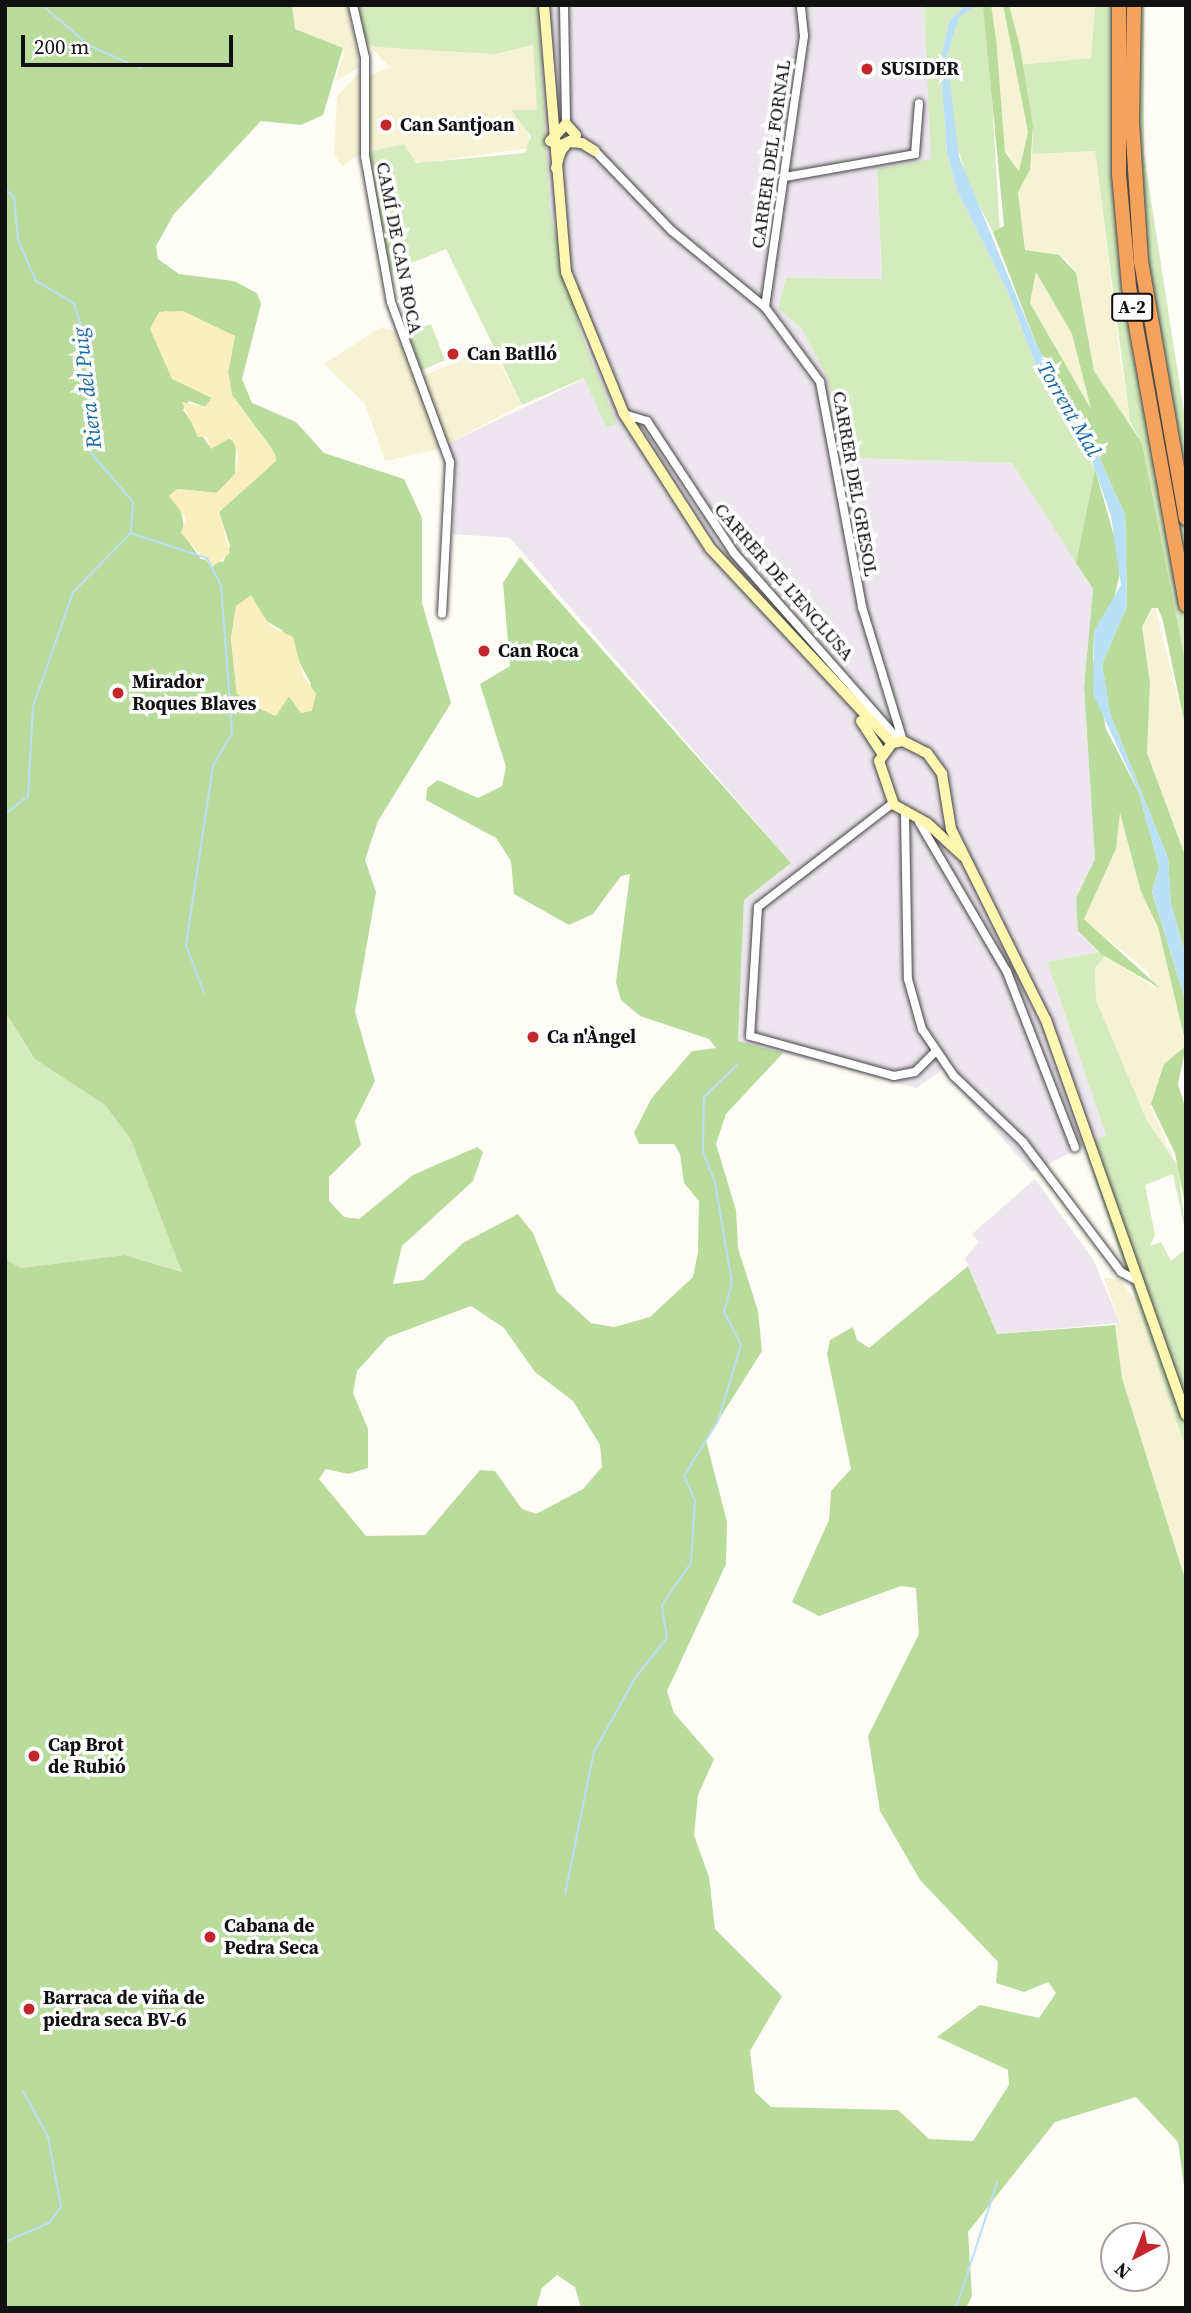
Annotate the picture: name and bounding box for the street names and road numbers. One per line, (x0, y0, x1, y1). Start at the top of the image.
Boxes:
street label: CARRER DEL FORNAL (746, 58, 796, 250)
street label: CAMÍ DE CAN ROCA (371, 160, 427, 336)
road number: A-2 (1111, 292, 1153, 321)
street label: CARRER DEL GRESOL (827, 389, 883, 579)
street label: CARRER DE L'ENCLUSA (709, 498, 859, 666)

